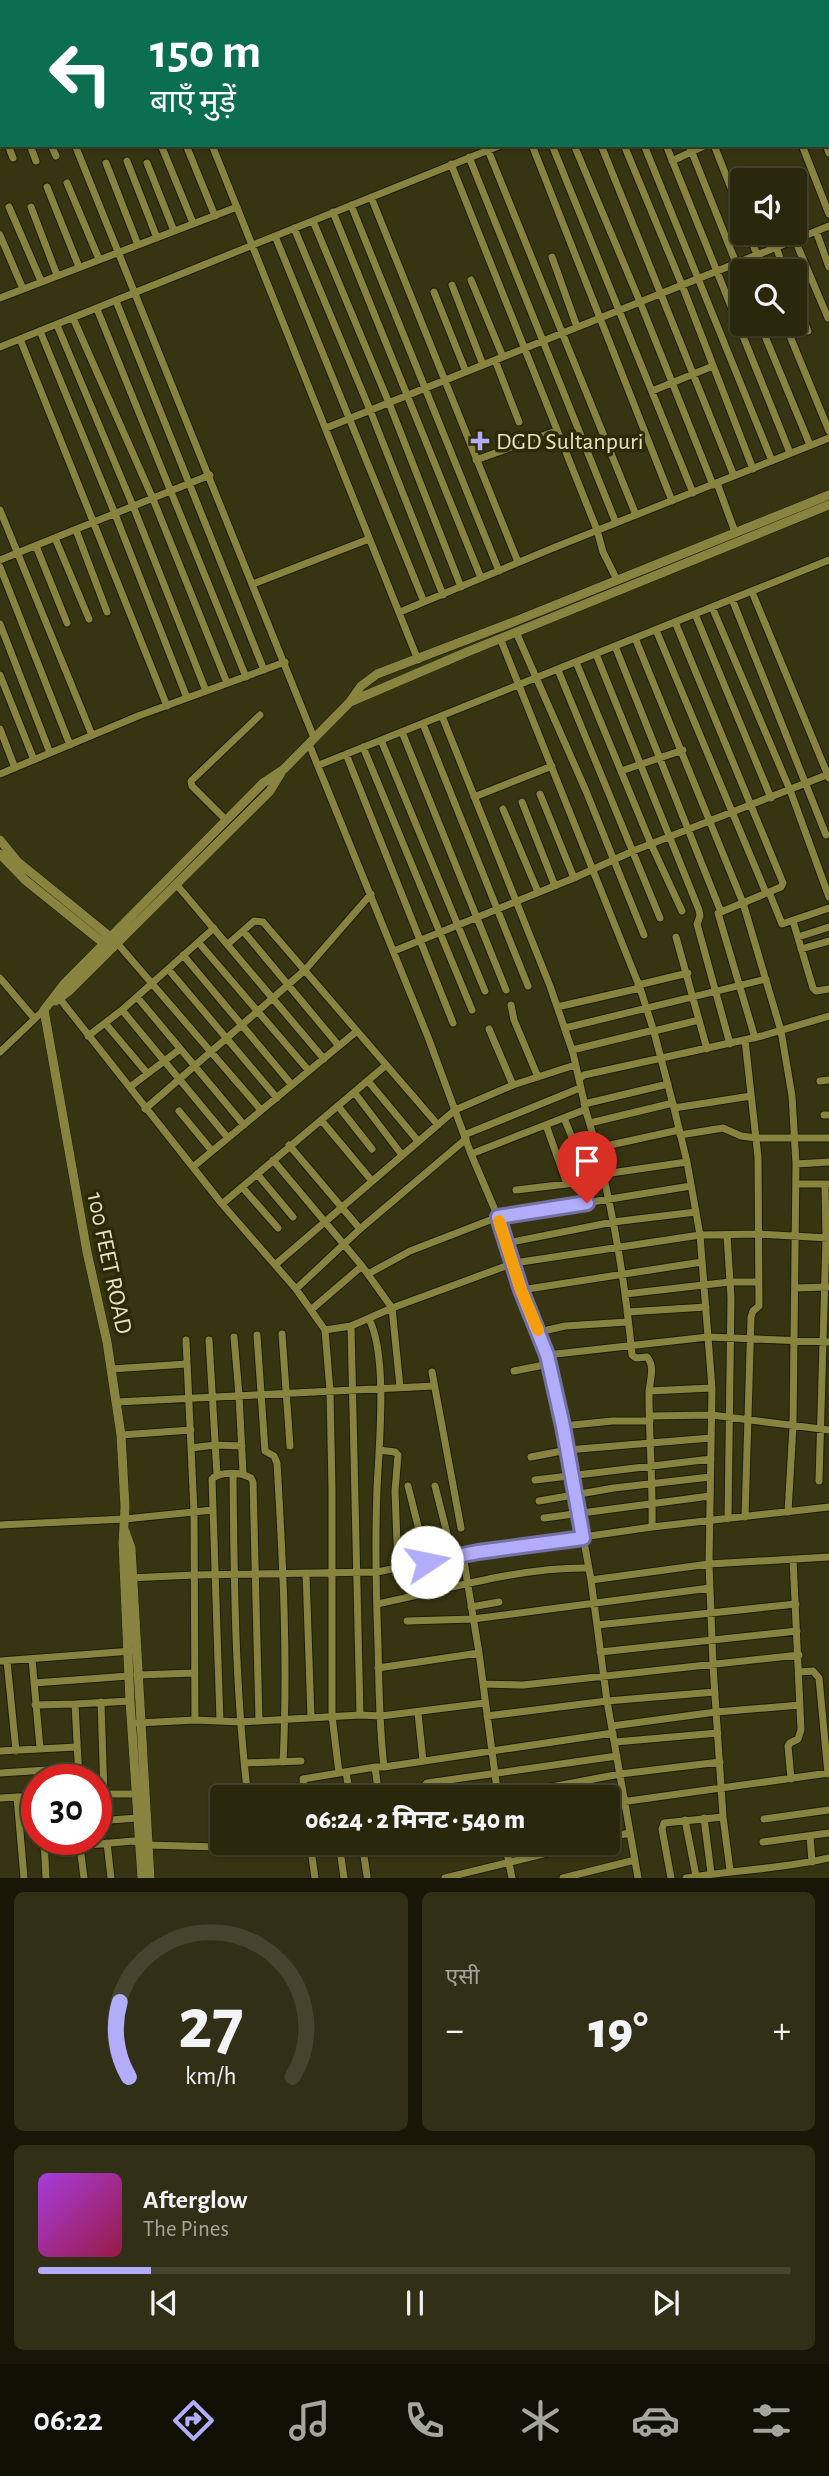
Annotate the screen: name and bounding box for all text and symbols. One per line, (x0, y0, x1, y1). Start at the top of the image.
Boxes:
icon: left (35, 28, 126, 119)
text: 150 m (150, 28, 261, 77)
text: बाएँ मुड़ें (150, 86, 236, 118)
map controls (730, 168, 807, 336)
button: sound (730, 168, 807, 245)
button: search (730, 259, 807, 336)
place label: DGD Sultanpuri (496, 430, 644, 454)
marker: DGD Sultanpuri (470, 431, 490, 451)
pin (557, 1131, 617, 1203)
icon: arrive (568, 1142, 606, 1180)
street label: 100 FEET ROAD (82, 1190, 136, 1336)
position arrow (390, 1525, 464, 1599)
speed limit sign: 30 (21, 1764, 112, 1855)
text: 06:24 · 2 मिनट · 540 m (305, 1807, 525, 1833)
text: एसी (446, 1966, 480, 1989)
text: 27 (178, 1990, 244, 2063)
text: 19° (588, 2005, 648, 2057)
text: − (446, 2012, 464, 2050)
text: + (773, 2012, 791, 2050)
text: km/h (185, 2064, 237, 2089)
text: Afterglow (143, 2187, 247, 2213)
text: The Pines (143, 2218, 229, 2241)
icon: previous (145, 2284, 183, 2322)
icon: pause (396, 2284, 434, 2322)
icon: next (647, 2284, 685, 2322)
icon: directions (169, 2396, 218, 2445)
icon: music (285, 2396, 334, 2445)
icon: phone (400, 2396, 449, 2445)
icon: climate (516, 2396, 565, 2445)
icon: car (631, 2396, 680, 2445)
icon: filters (747, 2396, 796, 2445)
text: 06:22 (33, 2404, 103, 2436)

